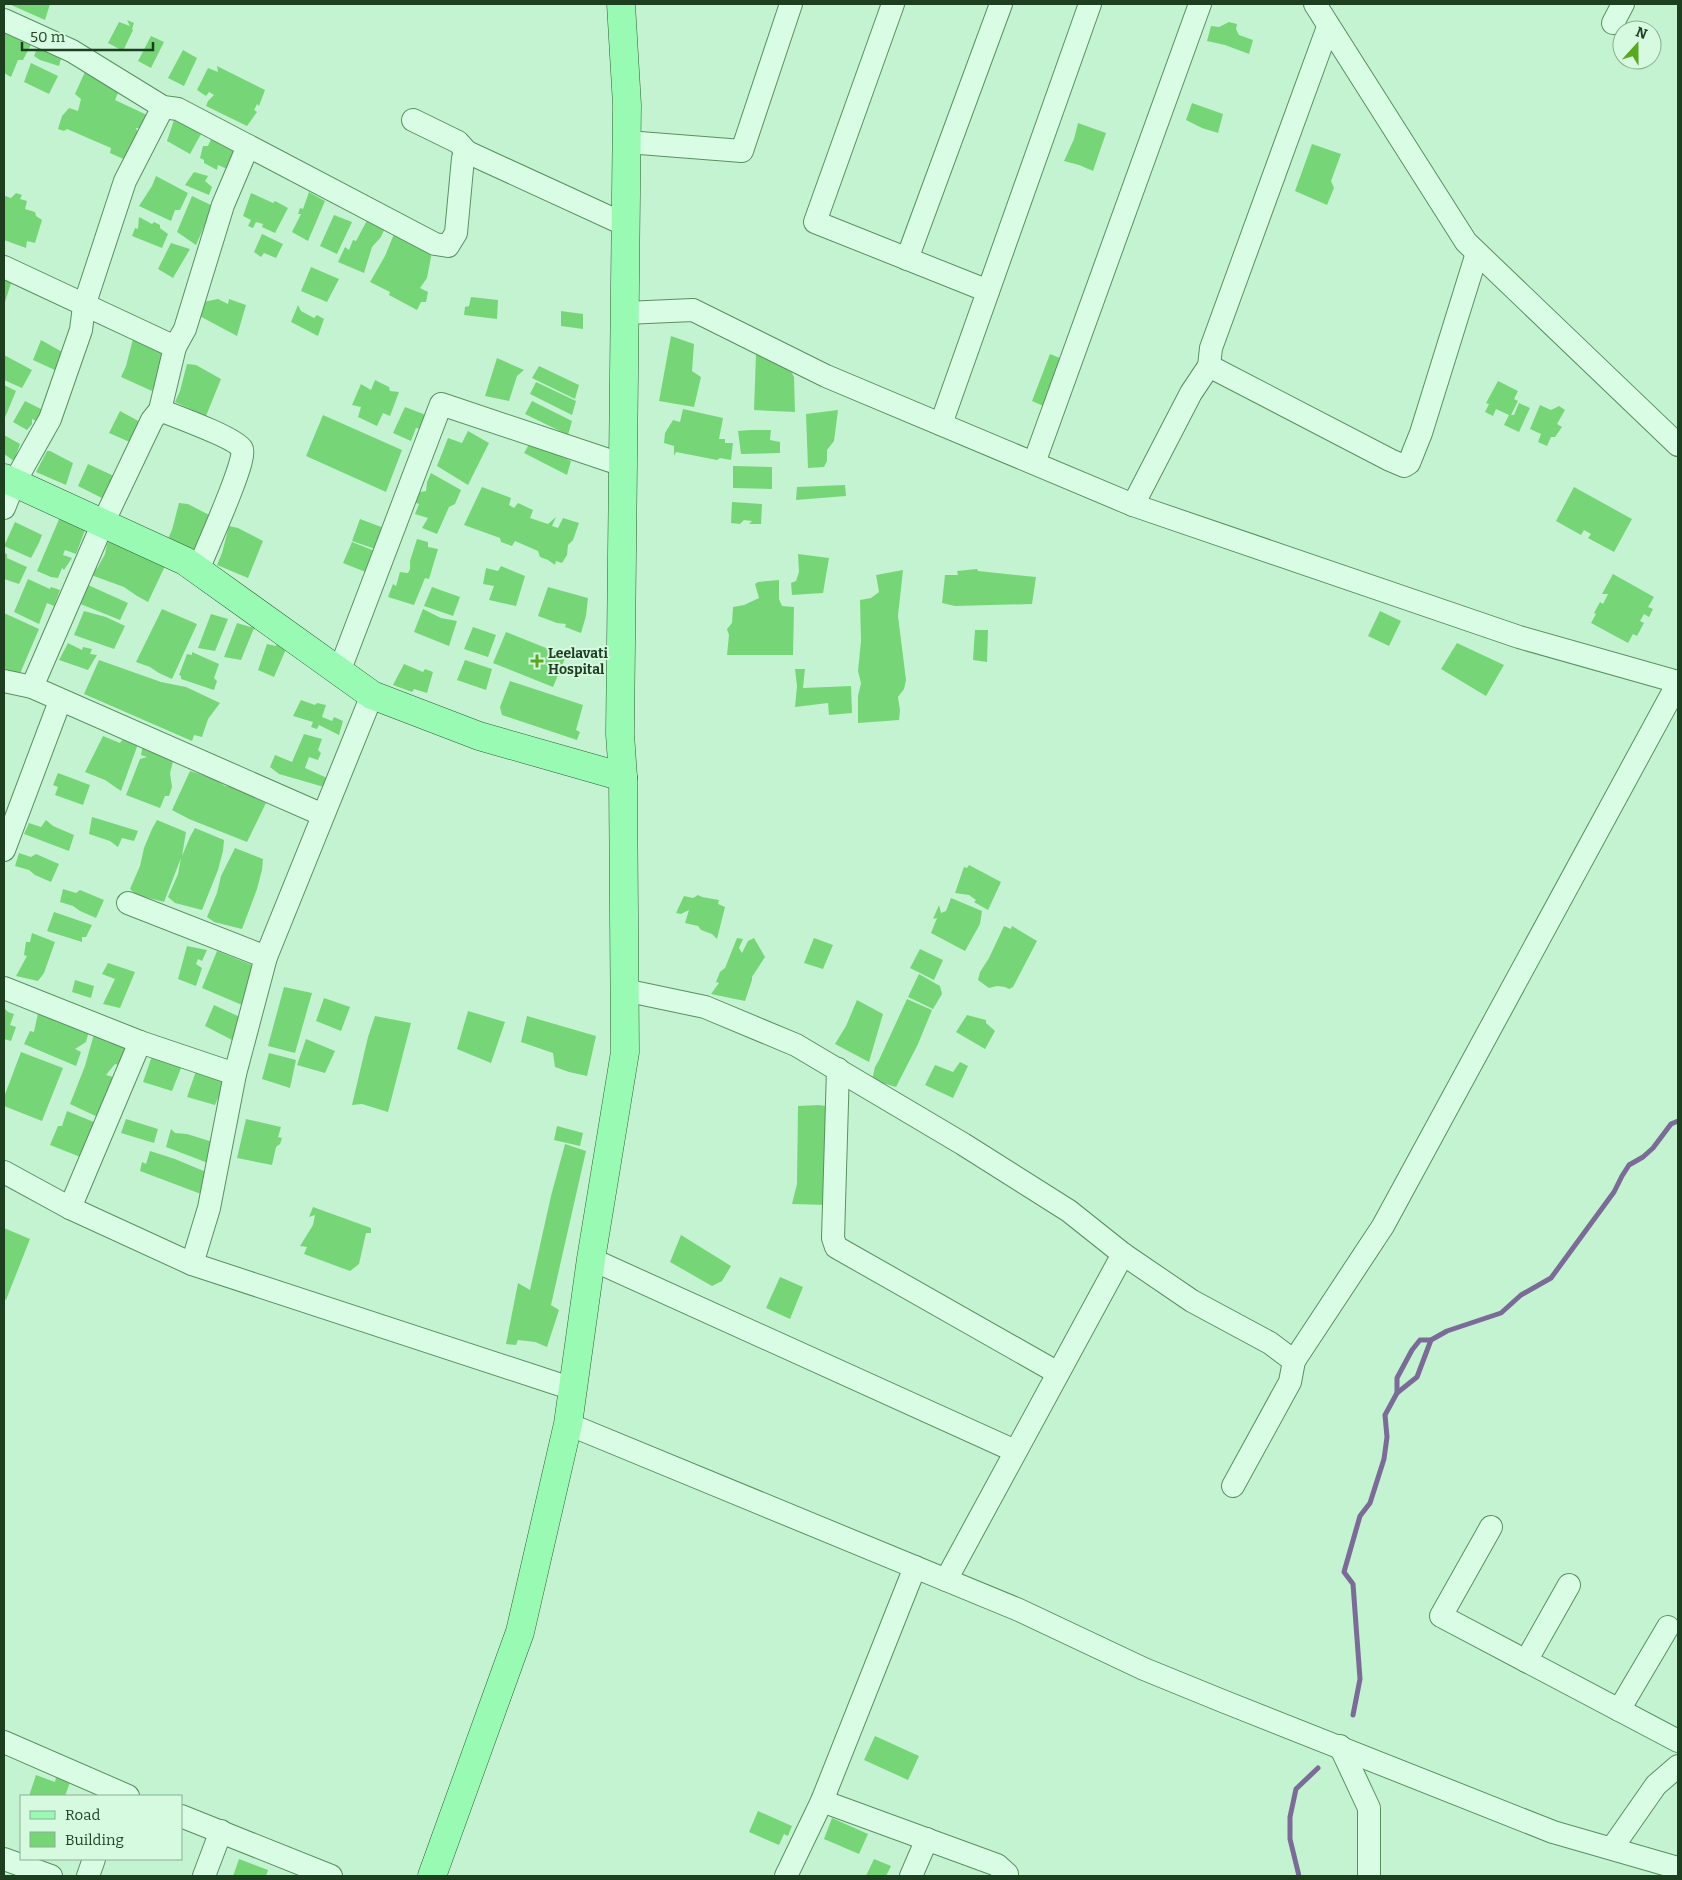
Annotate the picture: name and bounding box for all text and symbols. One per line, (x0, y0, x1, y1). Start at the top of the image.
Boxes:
scale bar (22, 20, 154, 52)
north arrow (1612, 20, 1662, 70)
text: N (1633, 23, 1650, 43)
text: 50 m (30, 28, 66, 46)
place label: Leelavati Hospital (548, 645, 609, 678)
marker: Leelavati Hospital (530, 654, 544, 668)
legend (20, 1795, 182, 1860)
text: Road (65, 1806, 100, 1824)
text: Building (65, 1831, 124, 1849)

